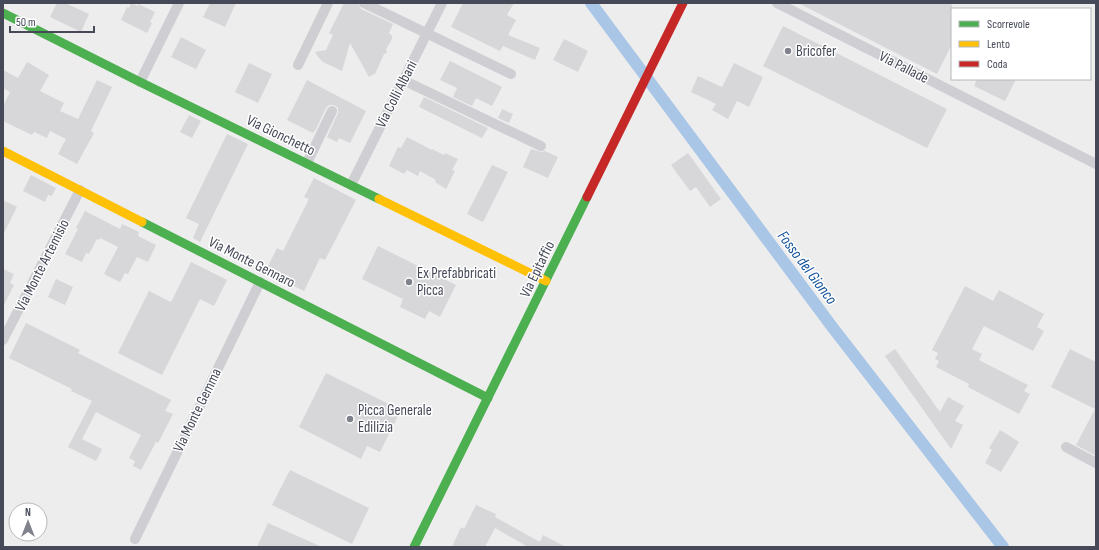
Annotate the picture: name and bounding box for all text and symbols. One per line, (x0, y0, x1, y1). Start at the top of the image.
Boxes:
scale bar (10, 8, 94, 34)
legend (951, 8, 1091, 80)
text: 50 m (16, 15, 36, 30)
text: Scorrevole (987, 17, 1030, 32)
text: Lento (987, 37, 1010, 52)
place label: Bricofer (796, 42, 837, 61)
marker: Bricofer (783, 46, 793, 56)
street label: Via Pallade (876, 47, 932, 88)
street label: Via Colli Albani (371, 57, 422, 131)
text: Coda (987, 57, 1008, 72)
street label: Via Gionchetto (243, 111, 318, 160)
street label: Via Monte Artemisio (11, 216, 74, 314)
water label: Fosso del Gionco (773, 227, 841, 309)
street label: Via Monte Gennaro (205, 232, 298, 292)
street label: Via Epitaffio (516, 238, 559, 301)
place label: Ex Prefabbricati Picca (417, 264, 496, 300)
marker: Ex Prefabbricati Picca (404, 277, 414, 287)
street label: Via Monte Gemma (169, 365, 226, 455)
place label: Picca Generale Edilizia (358, 401, 432, 437)
marker: Picca Generale Edilizia (345, 414, 355, 424)
north arrow (8, 502, 48, 542)
text: N (25, 506, 31, 519)

